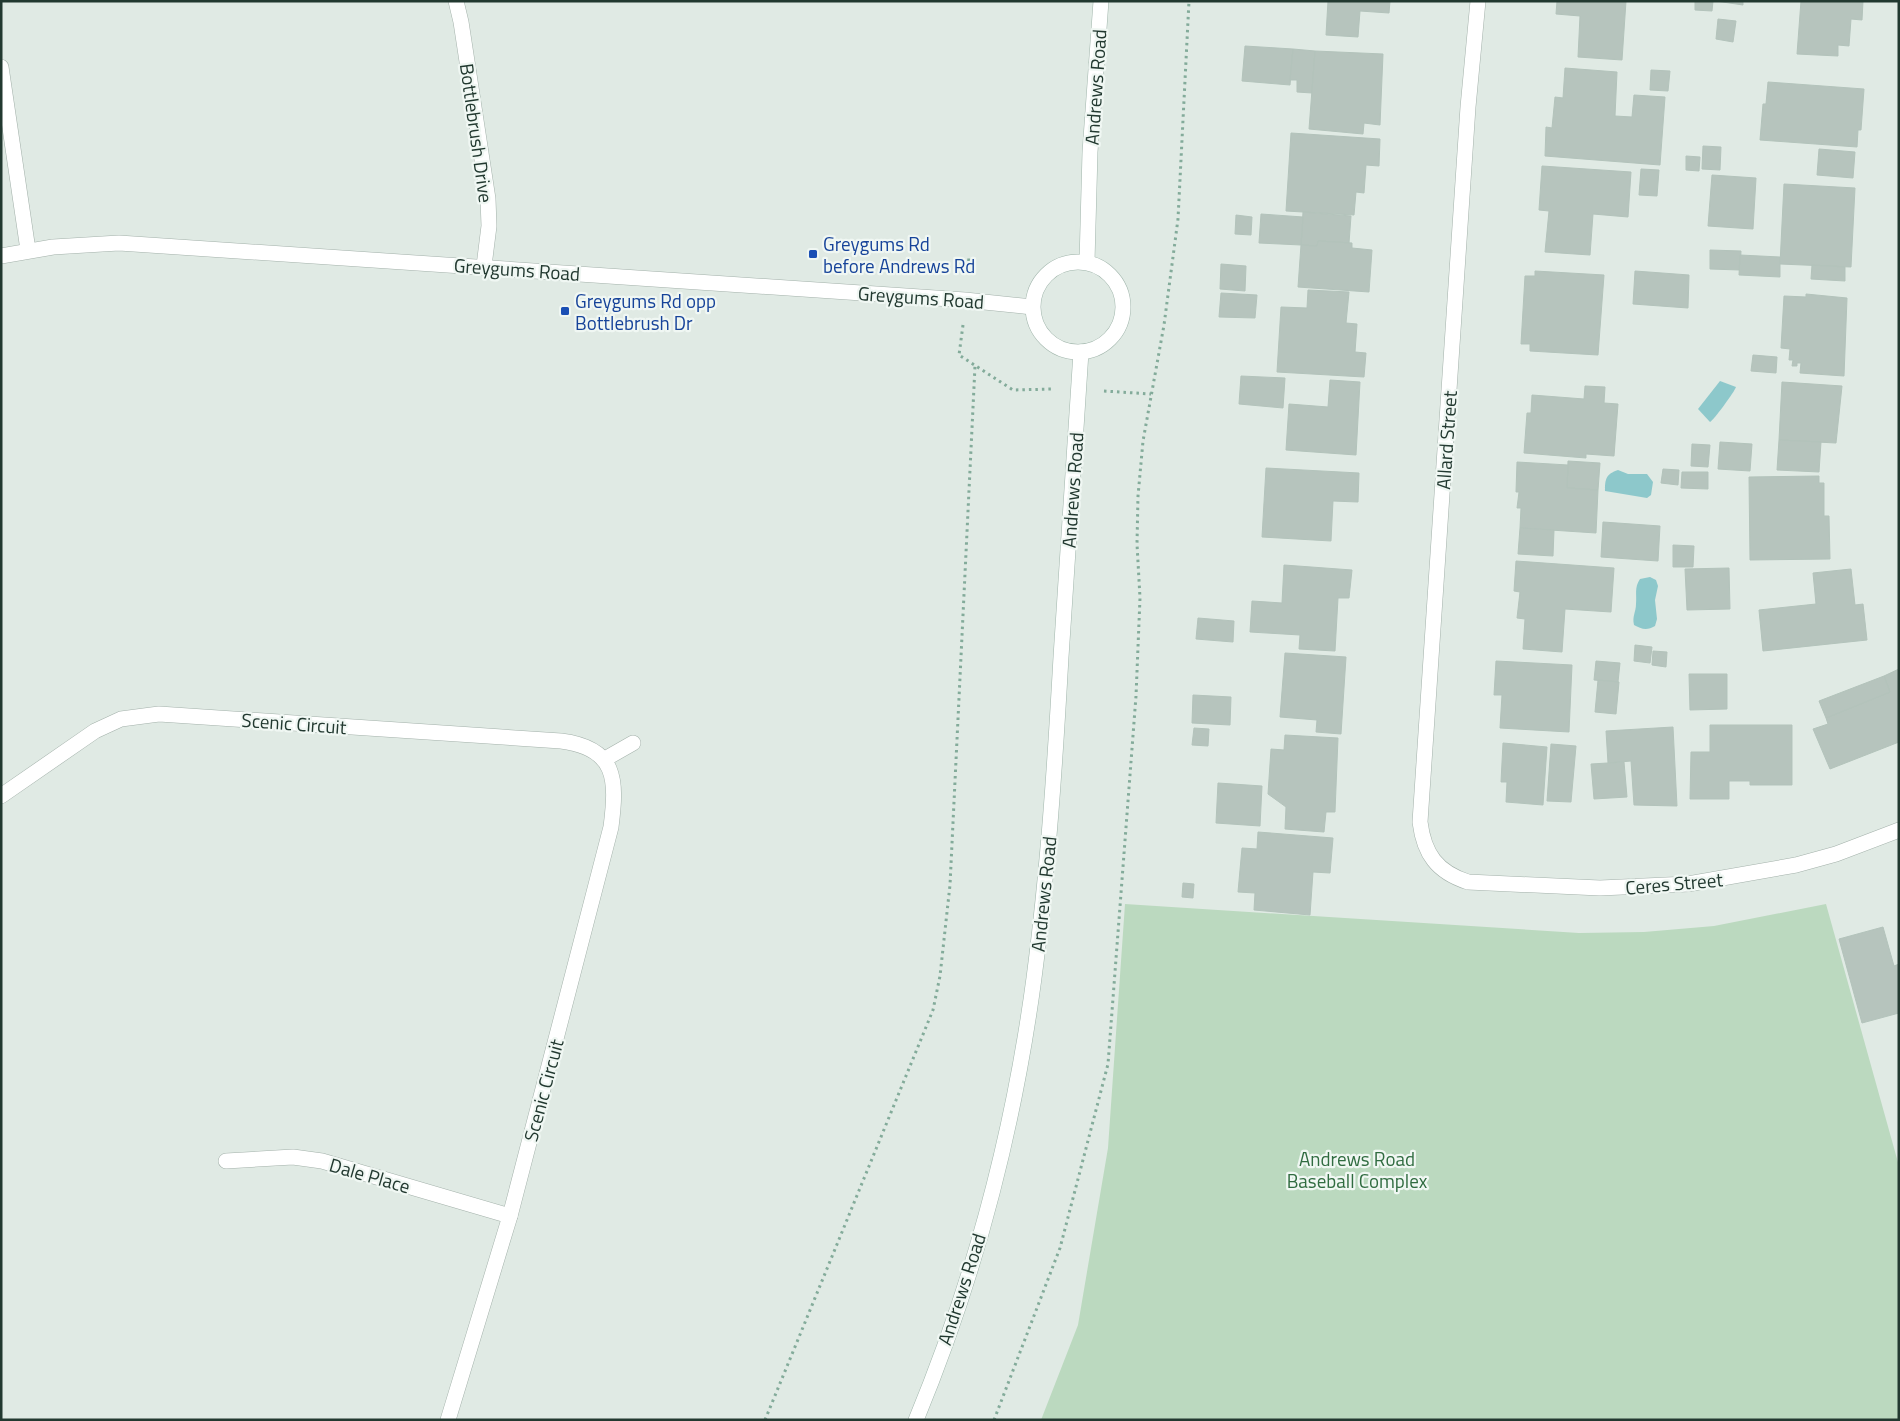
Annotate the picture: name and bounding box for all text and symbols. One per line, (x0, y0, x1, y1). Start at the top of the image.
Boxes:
street label: Andrews Road (1076, 28, 1114, 146)
street label: Bottlebrush Drive (453, 61, 501, 205)
place label: Greygums Rd before Andrews Rd (823, 229, 975, 280)
marker: Greygums Rd before Andrews Rd (807, 248, 819, 260)
street label: Greygums Road (453, 250, 581, 288)
street label: Greygums Road (857, 278, 985, 316)
place label: Greygums Rd opp Bottlebrush Dr (575, 286, 716, 337)
marker: Greygums Rd opp Bottlebrush Dr (559, 305, 571, 317)
street label: Allard Street (1428, 389, 1464, 490)
street label: Andrews Road (1053, 431, 1091, 549)
street label: Scenic Circuit (241, 705, 348, 741)
street label: Andrews Road (1023, 835, 1063, 953)
street label: Ceres Street (1624, 864, 1724, 902)
street label: Scenic Circuit (515, 1035, 571, 1144)
park label: Andrews Road Baseball Complex (1287, 1144, 1428, 1195)
street label: Dale Place (326, 1150, 414, 1200)
street label: Andrews Road (929, 1229, 993, 1349)

